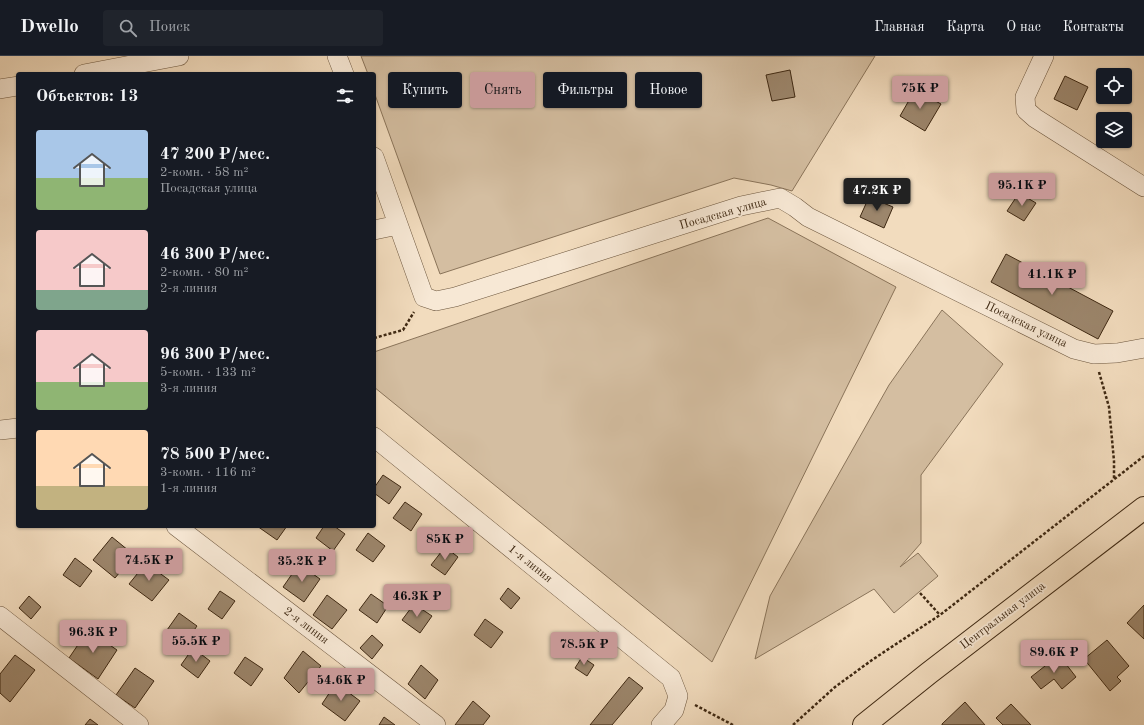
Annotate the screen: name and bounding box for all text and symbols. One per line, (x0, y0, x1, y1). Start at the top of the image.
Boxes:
search box (103, 10, 383, 46)
icon: search (117, 17, 139, 39)
text: Dwello (20, 18, 79, 37)
text: Поиск (149, 20, 190, 35)
text: Главная (874, 20, 924, 34)
text: Карта (946, 20, 984, 34)
text: О нас (1006, 20, 1041, 34)
text: Контакты (1063, 20, 1124, 34)
map controls (1096, 68, 1132, 148)
button: locate (1096, 68, 1132, 104)
chip: Купить (388, 72, 462, 108)
chip: Снять (470, 72, 535, 108)
chip: Фильтры (543, 72, 627, 108)
chip: Новое (635, 72, 702, 108)
pin: 75K ₽ (892, 76, 948, 110)
text: 75K ₽ (901, 82, 939, 95)
icon: filters (334, 85, 356, 107)
text: Объектов: 13 (36, 88, 138, 105)
button: layers (1096, 112, 1132, 148)
icon: home (68, 146, 116, 194)
text: 47 200 ₽/мес. (160, 146, 270, 163)
text: 2-комн. · 58 m² (160, 166, 248, 179)
pin: 95.1K ₽ (985, 173, 1059, 207)
pin: 47.2K ₽ (840, 178, 914, 212)
text: 95.1K ₽ (997, 179, 1047, 192)
text: Посадская улица (160, 182, 257, 195)
text: 47.2K ₽ (852, 184, 902, 197)
street label: Посадская улица (678, 196, 768, 232)
icon: home (68, 246, 116, 294)
text: 46 300 ₽/мес. (160, 246, 270, 263)
pin: 41.1K ₽ (1015, 262, 1089, 296)
text: 2-комн. · 80 m² (160, 266, 248, 279)
text: 41.1K ₽ (1027, 268, 1077, 281)
text: 2-я линия (160, 282, 217, 295)
street label: Посадская улица (983, 300, 1069, 350)
icon: home (68, 346, 116, 394)
text: 96 300 ₽/мес. (160, 346, 270, 363)
text: 5-комн. · 133 m² (160, 366, 256, 379)
text: 3-я линия (160, 382, 217, 395)
icon: home (68, 446, 116, 494)
text: 78 500 ₽/мес. (160, 446, 270, 463)
text: 3-комн. · 116 m² (160, 466, 256, 479)
text: 1-я линия (160, 482, 217, 495)
pin: 85K ₽ (417, 527, 473, 561)
text: 85K ₽ (426, 533, 464, 546)
street label: 1-я линия (506, 543, 554, 585)
pin: 74.5K ₽ (112, 548, 186, 582)
pin: 35.2K ₽ (265, 549, 339, 583)
text: 74.5K ₽ (124, 554, 174, 567)
text: 35.2K ₽ (277, 555, 327, 568)
street label: Центральная улица (958, 580, 1048, 652)
pin: 46.3K ₽ (380, 584, 454, 618)
text: 46.3K ₽ (392, 590, 442, 603)
street label: 2-я линия (281, 605, 331, 647)
pin: 96.3K ₽ (56, 620, 130, 654)
text: 96.3K ₽ (68, 626, 118, 639)
pin: 55.5K ₽ (159, 629, 233, 663)
pin: 78.5K ₽ (547, 632, 621, 666)
text: 55.5K ₽ (171, 635, 221, 648)
text: 78.5K ₽ (559, 638, 609, 651)
pin: 89.6K ₽ (1017, 640, 1091, 674)
text: 89.6K ₽ (1029, 646, 1079, 659)
pin: 54.6K ₽ (304, 668, 378, 702)
text: 54.6K ₽ (316, 674, 366, 687)

